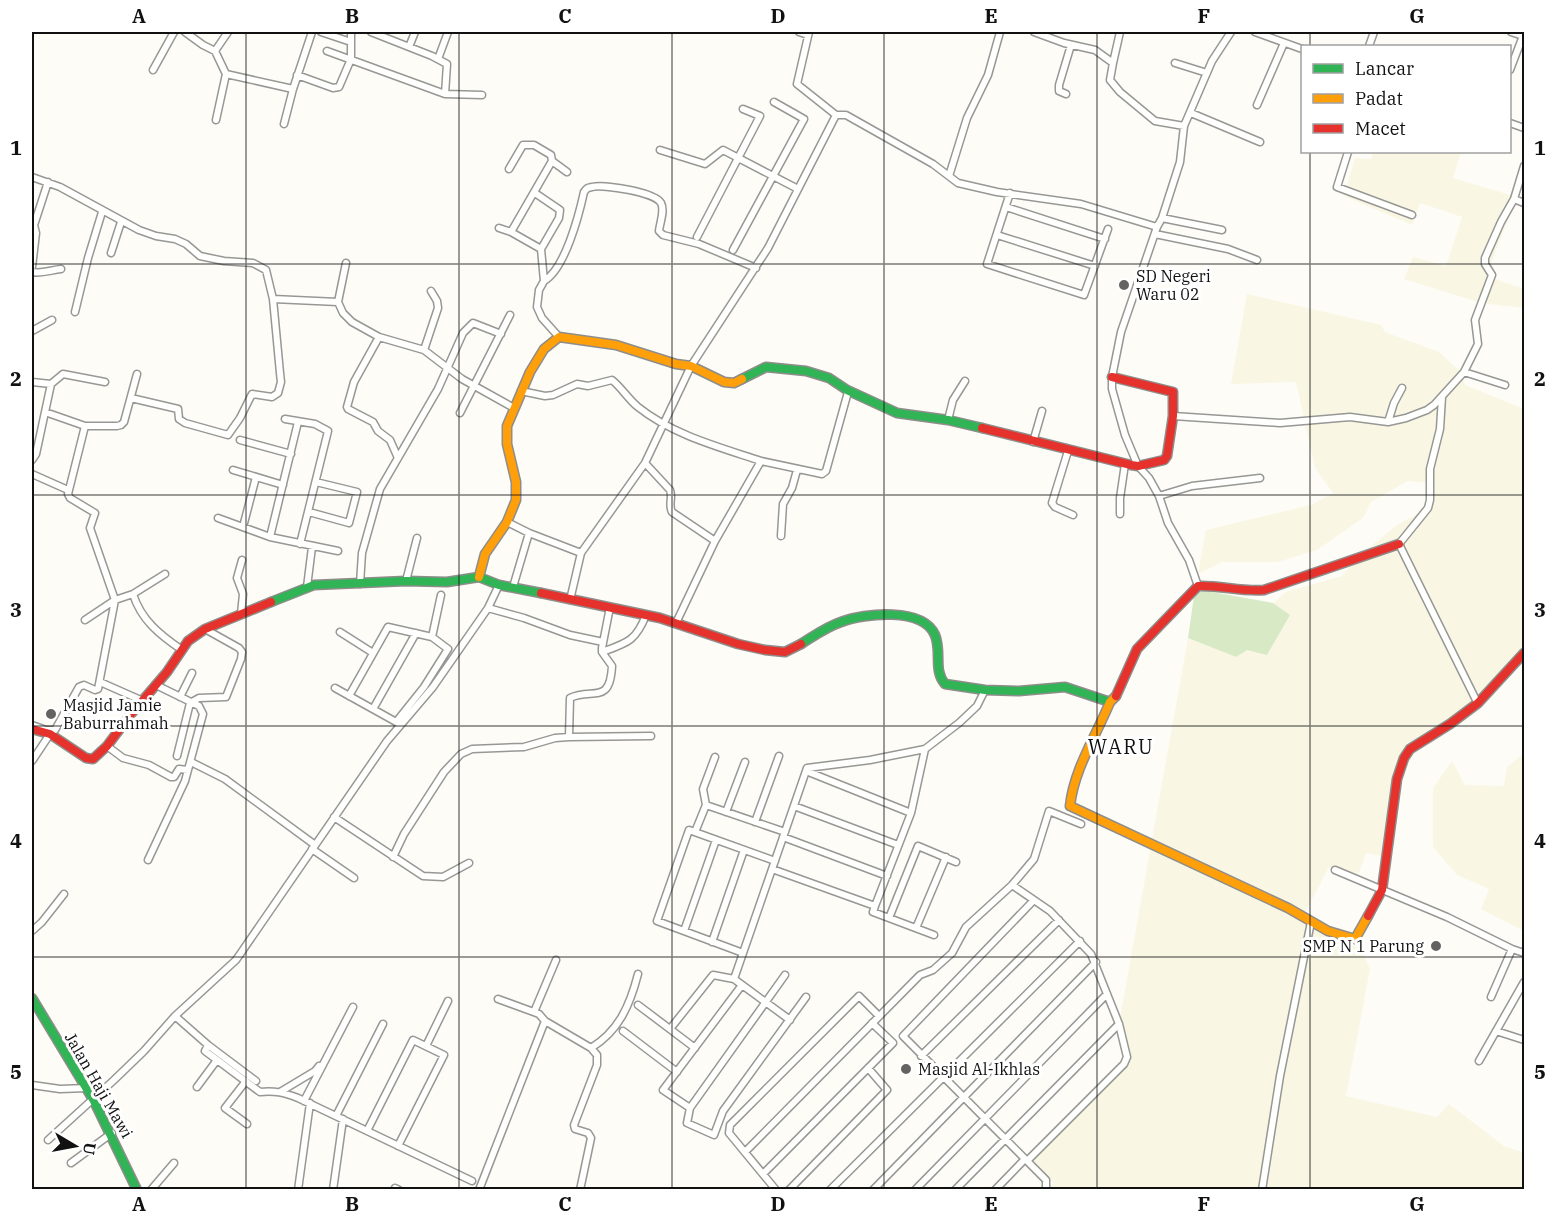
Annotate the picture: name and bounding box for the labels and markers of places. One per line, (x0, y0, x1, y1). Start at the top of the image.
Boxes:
place label: SD Negeri Waru 02 (1136, 266, 1211, 304)
marker: SD Negeri Waru 02 (1117, 278, 1131, 292)
place label: Masjid Jamie Baburrahmah (63, 695, 169, 733)
marker: Masjid Jamie Baburrahmah (44, 707, 58, 721)
place label: SMP N 1 Parung (1303, 936, 1424, 956)
marker: SMP N 1 Parung (1429, 939, 1443, 953)
place label: Masjid Al-Ikhlas (918, 1059, 1040, 1079)
marker: Masjid Al-Ikhlas (899, 1062, 913, 1076)

